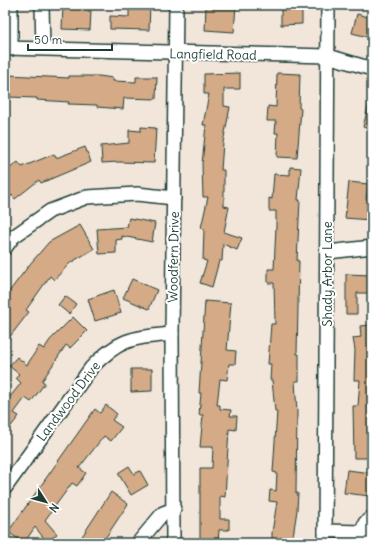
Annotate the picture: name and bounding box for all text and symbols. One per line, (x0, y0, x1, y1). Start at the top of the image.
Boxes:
scale bar (28, 26, 112, 52)
text: 50 m (34, 32, 63, 47)
street label: Langfield Road (169, 45, 257, 64)
street label: Woodfern Drive (164, 211, 183, 303)
street label: Shady Arbor Lane (319, 221, 336, 327)
street label: Landwood Drive (33, 358, 104, 445)
north arrow (26, 482, 66, 522)
text: N (46, 501, 62, 515)

